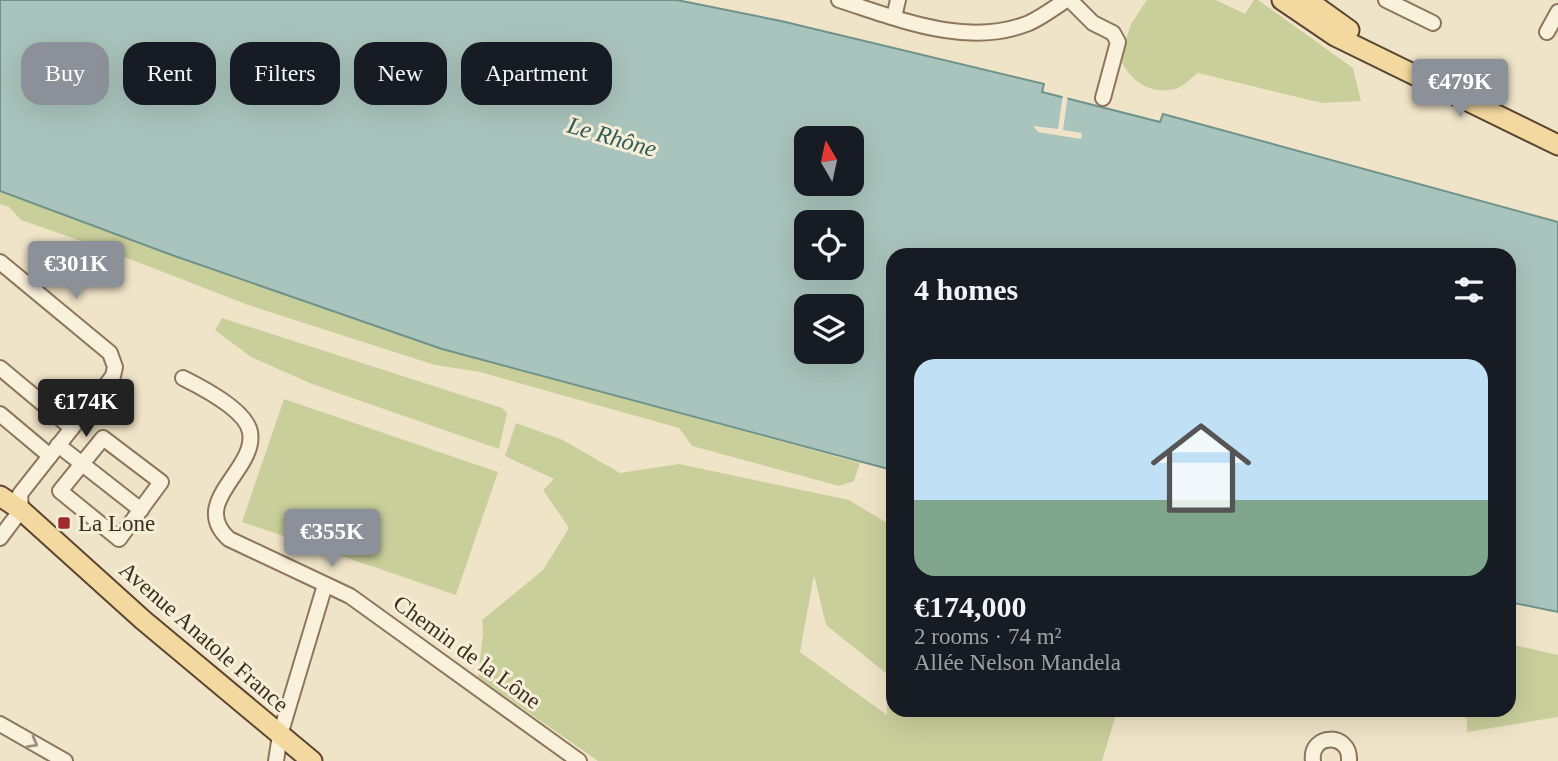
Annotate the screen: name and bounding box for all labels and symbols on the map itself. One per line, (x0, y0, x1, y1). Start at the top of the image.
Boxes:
pin: €479K (1411, 60, 1509, 119)
water label: Le Rhône (564, 112, 660, 162)
north arrow (794, 126, 864, 196)
pin: €301K (27, 242, 125, 301)
pin: €174K (37, 380, 135, 439)
pin: €355K (283, 510, 381, 569)
place label: La Lone (78, 511, 155, 536)
marker: La Lone (56, 515, 72, 531)
street label: Avenue Anatole France (115, 557, 293, 717)
street label: Chemin de la Lône (389, 590, 545, 714)
one-way arrow (25, 735, 38, 748)

